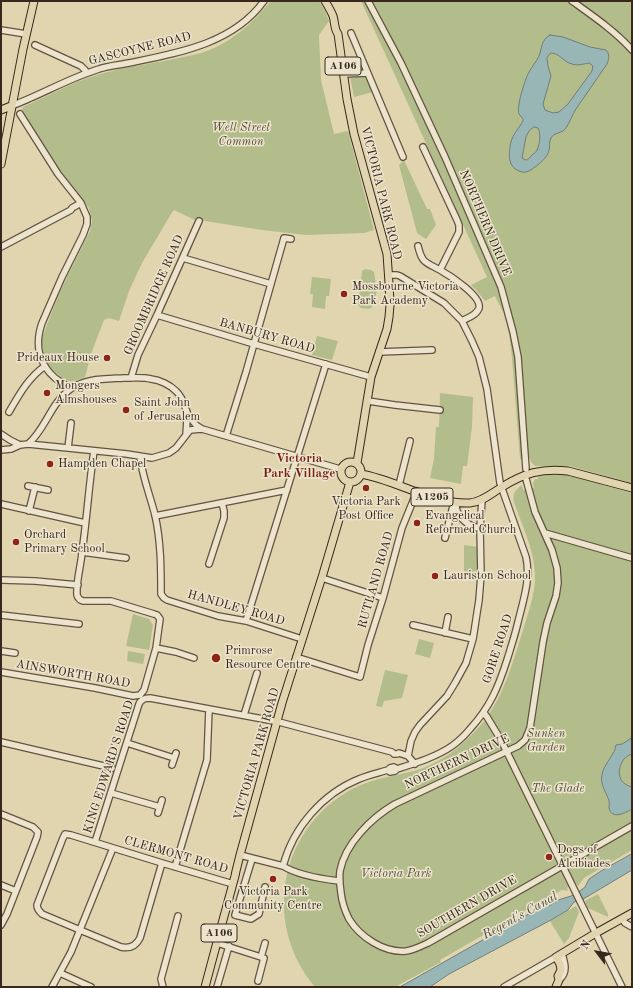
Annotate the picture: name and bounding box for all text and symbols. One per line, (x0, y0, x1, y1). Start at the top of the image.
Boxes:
street label: GASCOYNE ROAD (87, 29, 193, 69)
road number: A106 (325, 57, 361, 75)
park label: Well Street Common (212, 121, 270, 149)
street label: VICTORIA PARK ROAD (357, 125, 405, 261)
street label: NORTHERN DRIVE (456, 168, 514, 278)
street label: GROOMBRIDGE ROAD (121, 233, 187, 357)
place label: Mossbourne Victoria Park Academy (352, 280, 459, 308)
marker: Mossbourne Victoria Park Academy (339, 289, 349, 299)
street label: BANBURY ROAD (218, 315, 316, 357)
place label: Prideaux House (16, 351, 99, 365)
marker: Prideaux House (102, 353, 112, 363)
place label: Mongers Almshouses (55, 379, 117, 407)
marker: Mongers Almshouses (42, 388, 52, 398)
place label: Saint John of Jerusalem (134, 396, 200, 424)
marker: Saint John of Jerusalem (121, 405, 131, 415)
district label: Victoria Park Village (263, 451, 335, 482)
place label: Hampden Chapel (58, 457, 146, 471)
marker: Hampden Chapel (45, 459, 55, 469)
marker: Victoria Park Post Office (361, 483, 371, 493)
road number: A1205 (411, 488, 453, 506)
place label: Victoria Park Post Office (331, 495, 401, 523)
place label: Evangelical Reformed Church (425, 509, 516, 537)
marker: Evangelical Reformed Church (412, 518, 422, 528)
place label: Orchard Primary School (24, 528, 105, 556)
street label: RUTLAND ROAD (355, 530, 397, 630)
marker: Orchard Primary School (11, 537, 21, 547)
place label: Lauriston School (443, 569, 531, 583)
marker: Lauriston School (430, 571, 440, 581)
street label: HANDLEY ROAD (186, 587, 286, 629)
street label: GORE ROAD (480, 613, 516, 685)
place label: Primrose Resource Centre (225, 644, 310, 672)
marker: Primrose Resource Centre (210, 652, 222, 664)
street label: AINSWORTH ROAD (15, 657, 131, 691)
street label: VICTORIA PARK ROAD (231, 686, 283, 822)
street label: KING EDWARD'S ROAD (81, 699, 137, 835)
park label: Sunken Garden (527, 727, 565, 755)
street label: NORTHERN DRIVE (402, 731, 512, 793)
park label: The Glade (532, 782, 584, 796)
street label: CLERMONT ROAD (122, 833, 230, 877)
place label: Dogs of Alcibiades (557, 843, 610, 871)
marker: Dogs of Alcibiades (544, 852, 554, 862)
park label: Victoria Park (361, 867, 431, 881)
street label: SOUTHERN DRIVE (415, 873, 519, 941)
marker: Victoria Park Community Centre (268, 874, 278, 884)
place label: Victoria Park Community Centre (224, 885, 322, 913)
water label: Regent's Canal (480, 889, 560, 943)
road number: A106 (201, 924, 237, 942)
north arrow (577, 932, 617, 972)
text: N (580, 939, 593, 952)

